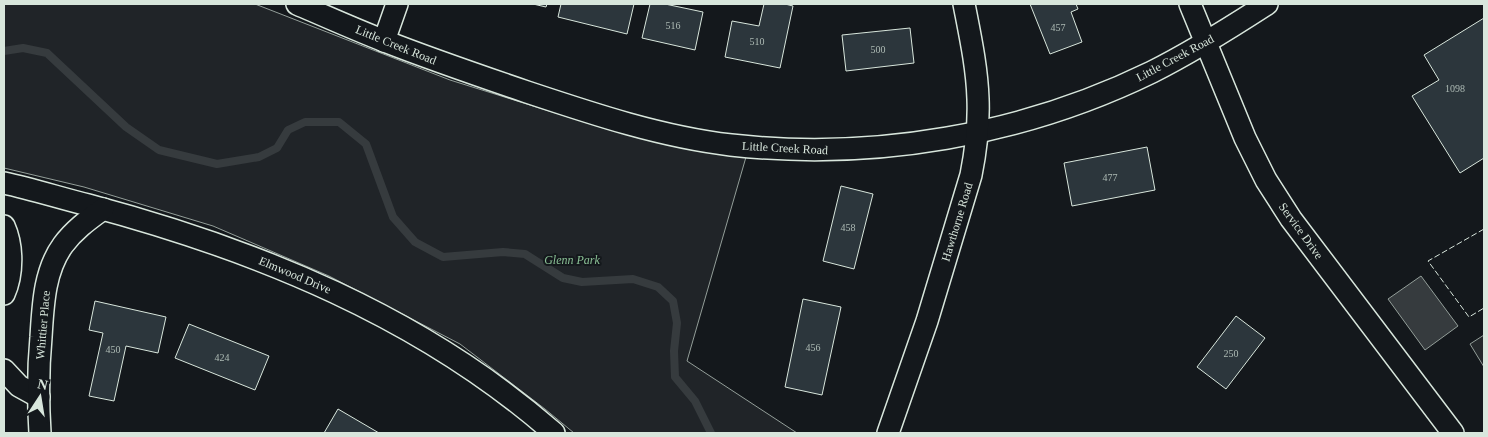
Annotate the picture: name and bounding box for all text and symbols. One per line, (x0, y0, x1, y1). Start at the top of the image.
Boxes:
house number: 516 (666, 20, 681, 31)
street label: Little Creek Road (354, 22, 438, 68)
house number: 457 (1051, 22, 1066, 33)
street label: Little Creek Road (1134, 32, 1216, 84)
house number: 510 (750, 36, 765, 47)
house number: 500 (871, 44, 886, 55)
house number: 1098 (1445, 83, 1465, 94)
street label: Little Creek Road (742, 139, 828, 157)
house number: 477 (1103, 172, 1118, 183)
street label: Hawthorne Road (938, 181, 976, 263)
street label: Service Drive (1276, 200, 1326, 262)
house number: 458 (841, 222, 856, 233)
park label: Glenn Park (544, 253, 600, 267)
street label: Elmwood Drive (257, 254, 333, 296)
street label: Whittier Place (33, 290, 53, 360)
house number: 456 (806, 342, 821, 353)
house number: 450 (106, 344, 121, 355)
house number: 250 (1224, 348, 1239, 359)
house number: 424 (215, 352, 230, 363)
north arrow (15, 372, 65, 422)
text: N (36, 376, 49, 393)

